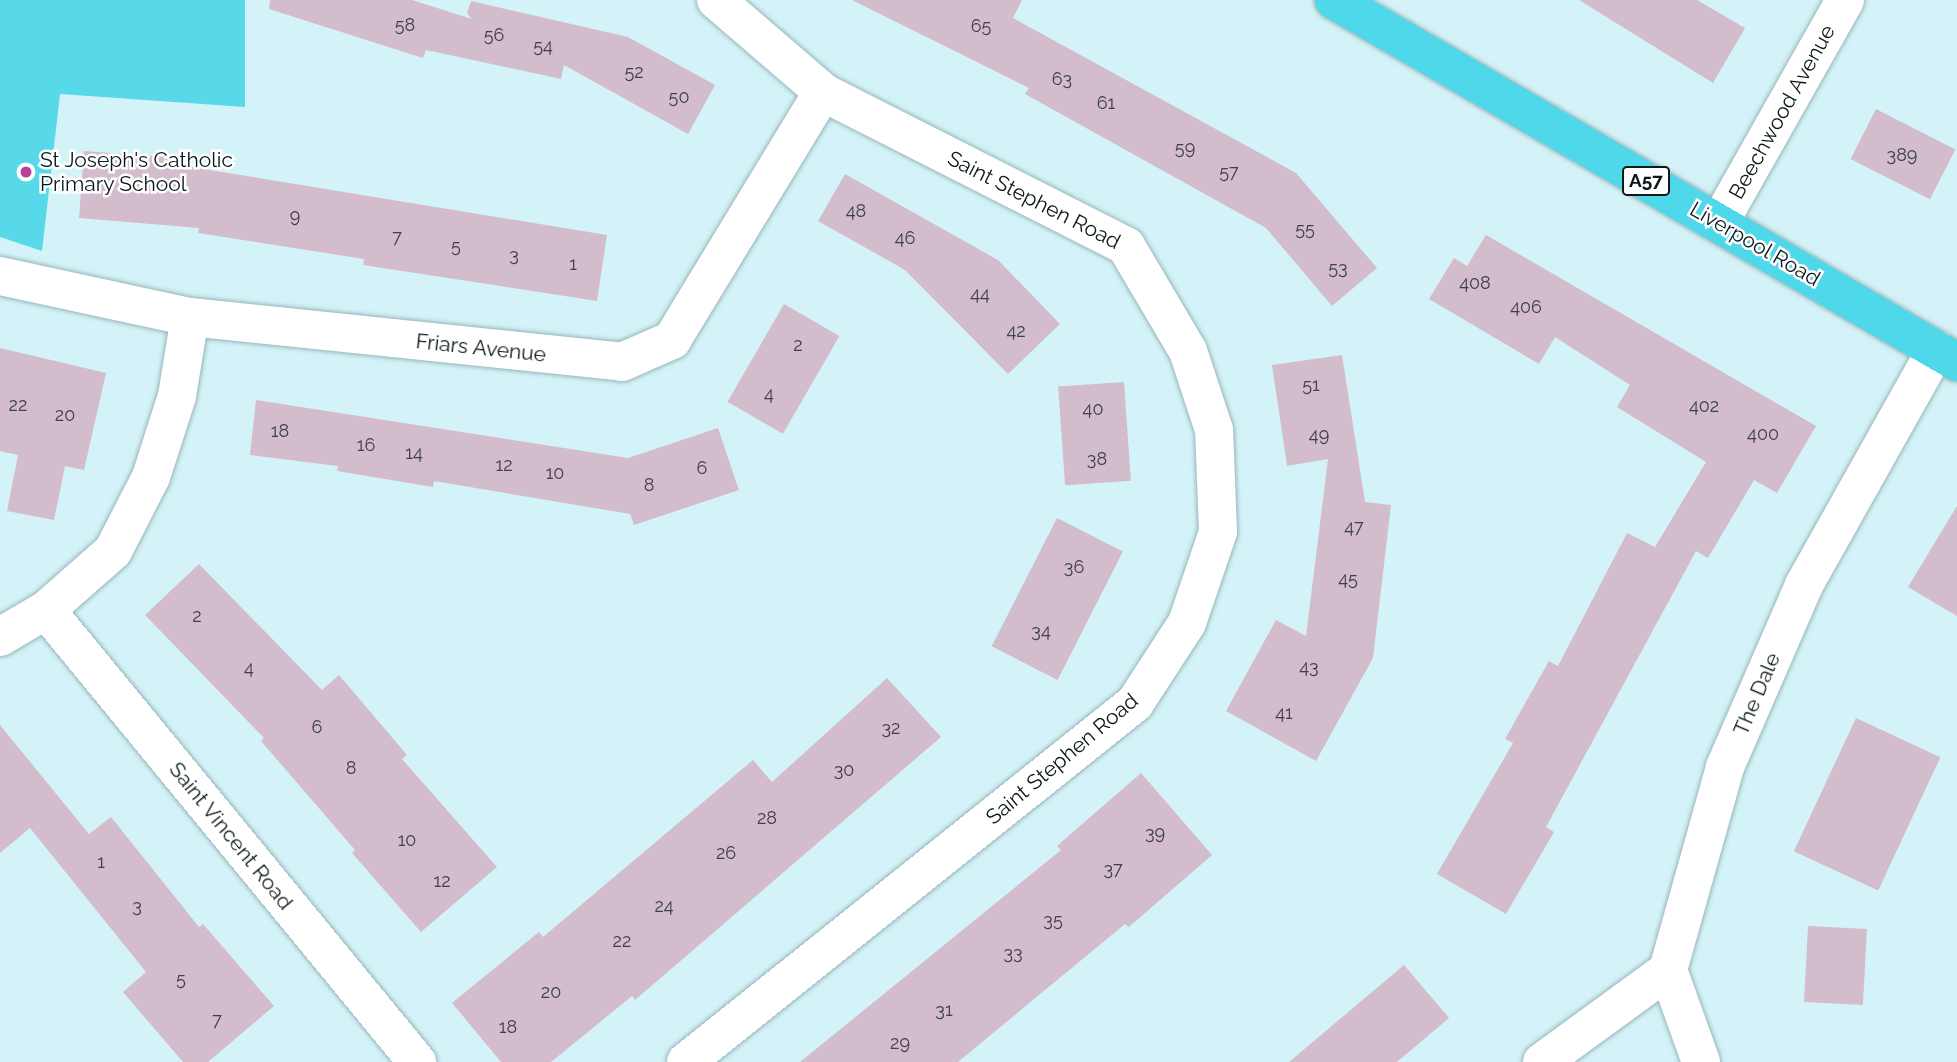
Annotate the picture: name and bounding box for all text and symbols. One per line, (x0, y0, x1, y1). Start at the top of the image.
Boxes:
house number: 58 (395, 14, 415, 36)
house number: 65 (971, 15, 991, 37)
street label: Beechwood Avenue (1723, 20, 1841, 204)
house number: 56 (484, 24, 504, 46)
house number: 54 (533, 35, 553, 57)
house number: 52 (624, 61, 644, 83)
house number: 63 (1052, 68, 1072, 90)
house number: 50 (669, 86, 689, 108)
house number: 61 (1097, 92, 1115, 114)
house number: 59 (1175, 137, 1195, 159)
house number: 389 (1887, 144, 1917, 166)
street label: Saint Stephen Road (943, 146, 1125, 254)
place label: St Joseph's Catholic Primary School (40, 147, 234, 197)
house number: 57 (1219, 161, 1239, 183)
marker: St Joseph's Catholic Primary School (18, 164, 34, 180)
road number: A57 (1622, 166, 1670, 196)
street label: Liverpool Road (1685, 196, 1825, 292)
house number: 48 (846, 200, 866, 222)
house number: 9 (290, 205, 300, 227)
house number: 55 (1295, 218, 1315, 240)
house number: 7 (392, 226, 402, 248)
house number: 46 (895, 227, 915, 249)
house number: 5 (451, 235, 461, 257)
house number: 3 (509, 244, 519, 266)
house number: 1 (569, 253, 577, 275)
house number: 53 (1328, 257, 1348, 279)
house number: 408 (1459, 272, 1491, 294)
house number: 44 (970, 283, 990, 305)
house number: 406 (1510, 296, 1542, 318)
house number: 42 (1006, 320, 1026, 342)
street label: Friars Avenue (414, 329, 548, 367)
house number: 2 (793, 334, 803, 356)
house number: 51 (1302, 374, 1320, 396)
house number: 4 (764, 383, 774, 405)
house number: 22 (9, 394, 27, 416)
house number: 402 (1689, 395, 1719, 417)
house number: 40 (1083, 398, 1103, 420)
house number: 20 (55, 404, 75, 426)
house number: 18 (271, 420, 289, 442)
house number: 400 (1747, 423, 1779, 445)
house number: 49 (1309, 424, 1329, 446)
house number: 16 (357, 434, 375, 456)
house number: 14 (405, 442, 423, 464)
house number: 38 (1087, 448, 1107, 470)
house number: 12 (495, 454, 513, 476)
house number: 6 (697, 457, 707, 479)
house number: 10 (546, 462, 564, 484)
house number: 8 (644, 474, 654, 496)
house number: 47 (1344, 516, 1364, 538)
house number: 36 (1064, 556, 1084, 578)
house number: 45 (1338, 568, 1358, 590)
house number: 2 (192, 605, 202, 627)
house number: 34 (1031, 620, 1051, 642)
street label: The Dale (1728, 649, 1786, 739)
house number: 43 (1299, 656, 1319, 678)
house number: 4 (244, 657, 254, 679)
street label: Saint Stephen Road (981, 688, 1143, 830)
house number: 41 (1275, 702, 1293, 724)
house number: 6 (312, 716, 322, 738)
house number: 32 (882, 717, 900, 739)
street label: Saint Vincent Road (164, 757, 298, 915)
house number: 8 (346, 757, 356, 779)
house number: 30 (834, 759, 854, 781)
house number: 28 (757, 807, 777, 829)
house number: 39 (1145, 822, 1165, 844)
house number: 10 (398, 829, 416, 851)
house number: 26 (716, 842, 736, 864)
house number: 1 (97, 851, 105, 873)
house number: 37 (1103, 858, 1123, 880)
house number: 12 (433, 870, 451, 892)
house number: 3 (132, 895, 142, 917)
house number: 24 (654, 895, 674, 917)
house number: 35 (1043, 909, 1063, 931)
house number: 22 (613, 930, 631, 952)
house number: 33 (1003, 942, 1023, 964)
house number: 5 (176, 968, 186, 990)
house number: 20 (541, 981, 561, 1003)
house number: 31 (935, 999, 953, 1021)
house number: 7 (212, 1009, 222, 1031)
house number: 18 (499, 1016, 517, 1038)
house number: 29 (890, 1032, 910, 1054)

